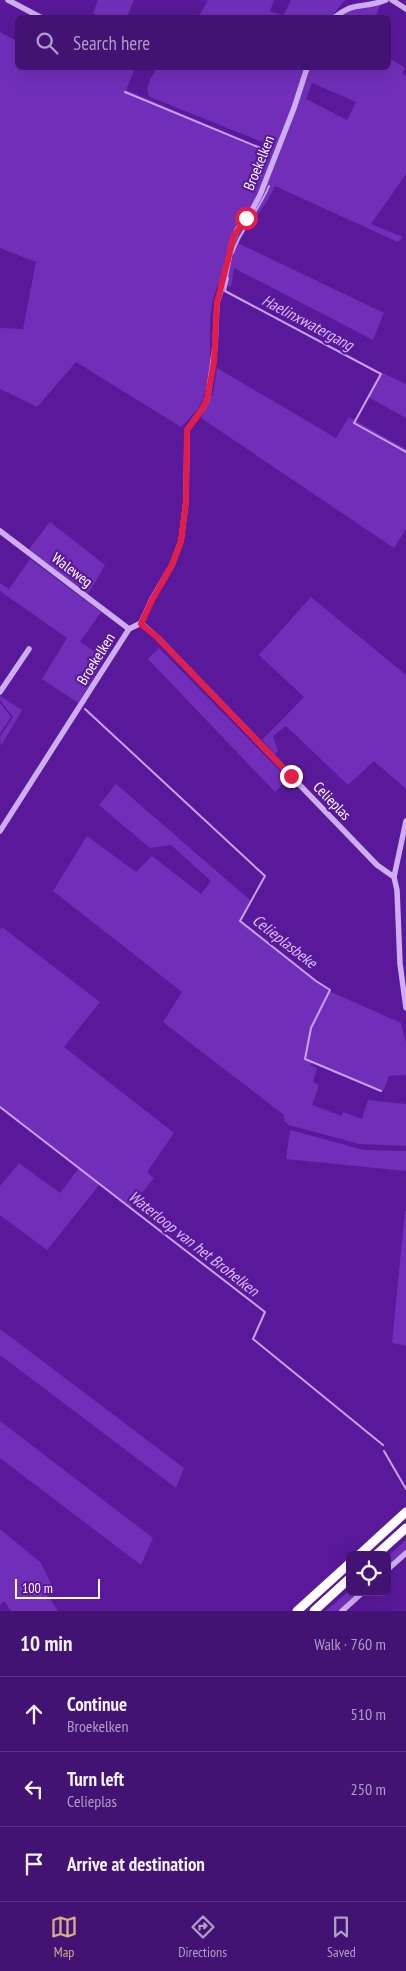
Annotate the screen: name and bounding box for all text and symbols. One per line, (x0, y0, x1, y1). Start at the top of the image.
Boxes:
search box (15, 15, 391, 70)
icon: search (33, 29, 61, 57)
text: Search here (73, 31, 150, 55)
street label: Broekelken (239, 133, 278, 193)
route start (235, 207, 258, 230)
water label: Haelinxwatergang (259, 290, 358, 355)
street label: Waleweg (48, 548, 97, 591)
street label: Broekelken (72, 629, 119, 688)
route end (280, 765, 303, 788)
street label: Celieplas (309, 777, 355, 824)
water label: Celieplasbeke (249, 910, 322, 973)
water label: Waterloop van het Brohelken (125, 1186, 264, 1301)
map controls (346, 1551, 391, 1596)
button: locate (346, 1551, 391, 1596)
scale bar (15, 1576, 100, 1599)
text: 100 m (22, 1579, 53, 1597)
text: 10 min (20, 1630, 72, 1657)
text: Walk · 760 m (314, 1634, 386, 1654)
text: Continue (67, 1692, 127, 1716)
icon: ahead (20, 1700, 48, 1728)
text: 510 m (351, 1704, 386, 1724)
text: Broekelken (67, 1716, 129, 1736)
text: Turn left (67, 1767, 124, 1791)
icon: left (20, 1775, 48, 1803)
text: 250 m (351, 1779, 386, 1799)
text: Celieplas (67, 1791, 117, 1811)
icon: arrive (20, 1850, 48, 1878)
text: Arrive at destination (67, 1852, 205, 1876)
tab: Map (50, 1913, 78, 1961)
tab: Directions (178, 1913, 227, 1961)
tab: Saved (327, 1913, 356, 1961)

